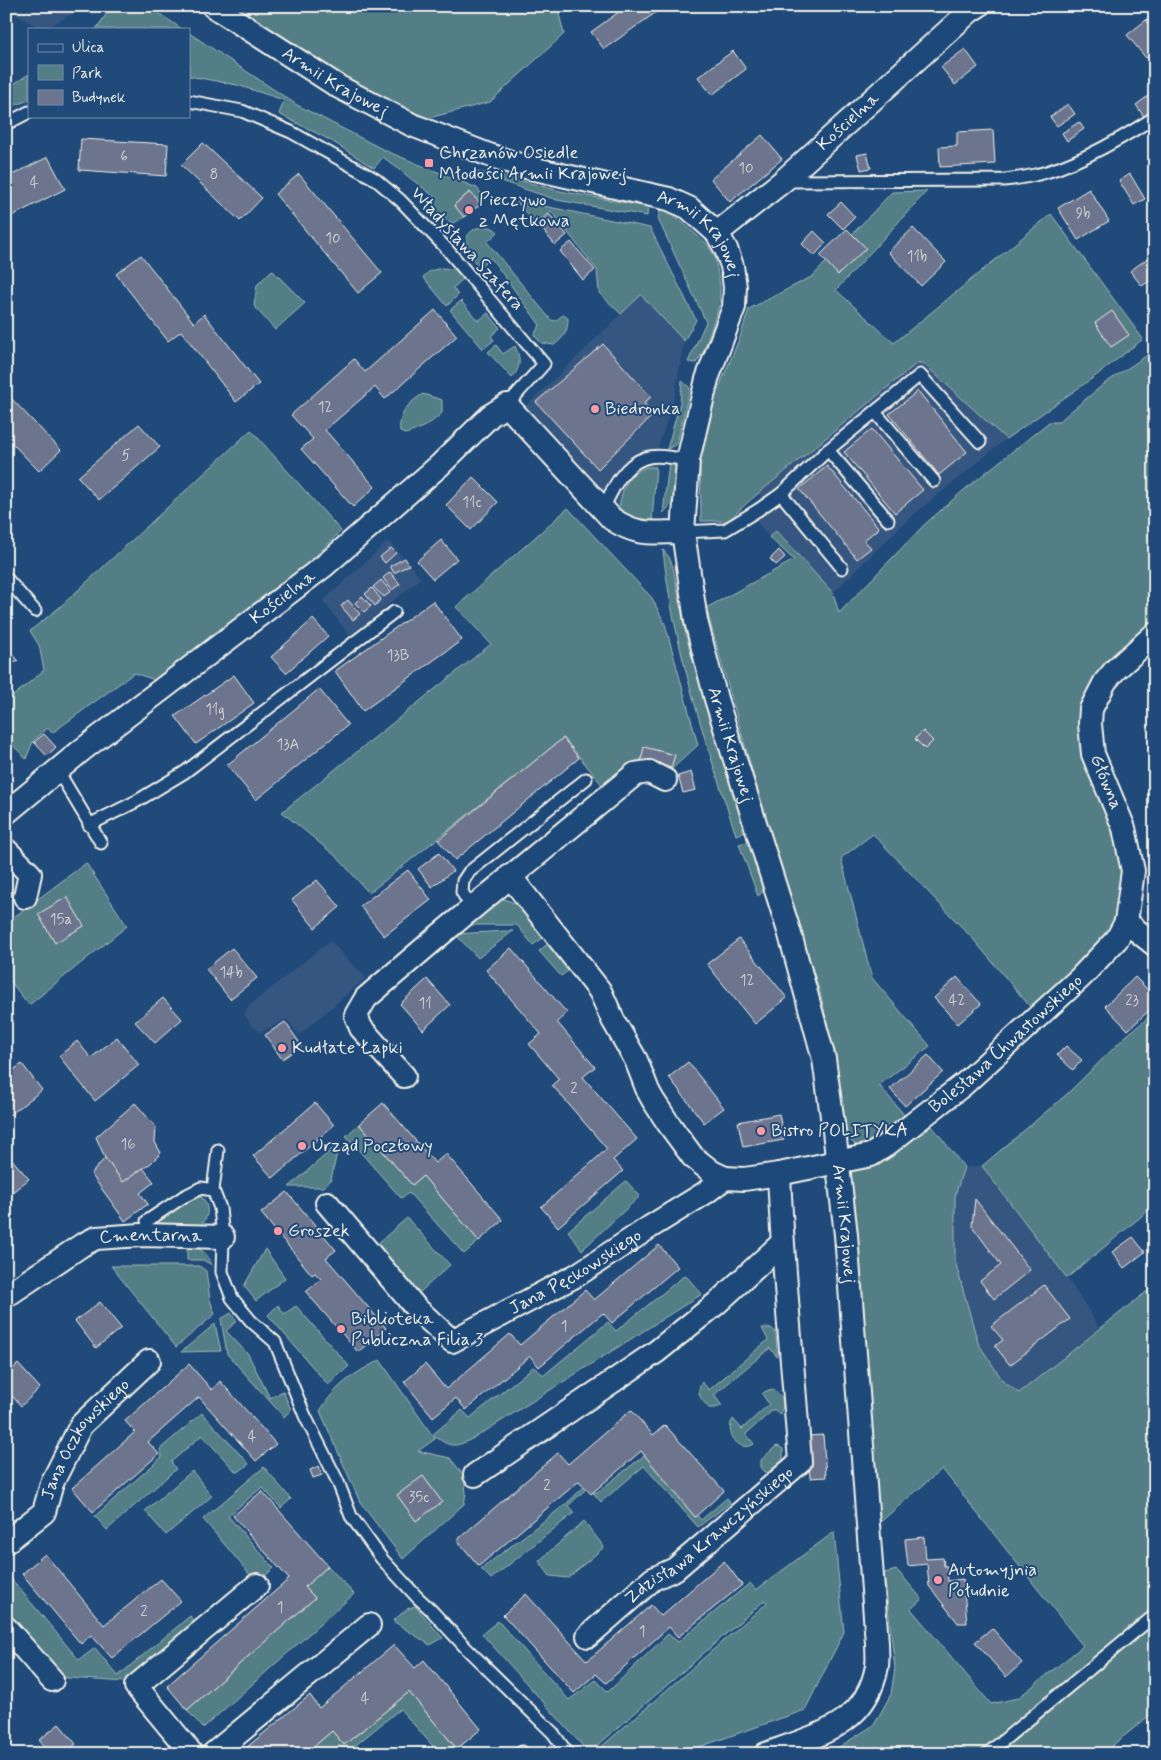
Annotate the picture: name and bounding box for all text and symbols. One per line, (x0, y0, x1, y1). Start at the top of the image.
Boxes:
legend (28, 28, 190, 118)
text: Ulica (72, 38, 105, 58)
street label: Armii Krajowej (277, 41, 393, 123)
text: Park (72, 64, 102, 84)
street label: Kościelna (812, 87, 885, 156)
text: Budynek (72, 88, 126, 108)
place label: Chrzanów Osiedle Młodości Armii Krajowej (439, 141, 627, 186)
house number: 6 (120, 147, 128, 167)
marker: Chrzanów Osiedle Młodości Armii Krajowej (423, 157, 435, 169)
house number: 10 (738, 159, 754, 179)
house number: 8 (210, 165, 218, 185)
house number: 4 (30, 173, 39, 193)
street label: Władysława Szafera (405, 182, 529, 316)
street label: Armii Krajowej (655, 185, 746, 280)
place label: Pieczywo z Mętkowa (479, 188, 570, 233)
marker: Pieczywo z Mętkowa (463, 204, 475, 216)
house number: 9b (1076, 204, 1090, 224)
house number: 10 (325, 229, 341, 249)
house number: 11b (907, 247, 927, 267)
place label: Biedronka (605, 397, 680, 421)
house number: 12 (318, 398, 332, 418)
marker: Biedronka (589, 403, 601, 415)
house number: 5 (121, 446, 131, 466)
house number: 11c (462, 493, 482, 513)
street label: Kościelna (245, 564, 321, 630)
house number: 13B (387, 646, 409, 666)
street label: Armii Krajowej (701, 684, 760, 806)
house number: 11g (205, 700, 225, 720)
house number: 13A (277, 735, 299, 755)
street label: Główna (1084, 751, 1128, 813)
house number: 15a (50, 910, 72, 930)
house number: 14b (219, 963, 243, 983)
street label: Bolesława Chwastowskiego (924, 969, 1088, 1119)
house number: 12 (740, 971, 754, 991)
house number: 42 (949, 991, 965, 1011)
house number: 23 (1125, 991, 1139, 1011)
house number: 11 (418, 994, 432, 1014)
place label: Kudłate Łapki (292, 1036, 403, 1060)
marker: Kudłate Łapki (276, 1042, 288, 1054)
house number: 2 (570, 1079, 578, 1099)
place label: Bistro POLITYKA (771, 1119, 908, 1143)
marker: Bistro POLITYKA (755, 1125, 767, 1137)
place label: Urząd Pocztowy (312, 1134, 433, 1158)
house number: 16 (120, 1135, 136, 1155)
marker: Urząd Pocztowy (296, 1140, 308, 1152)
street label: Armii Krajowej (826, 1163, 862, 1284)
place label: Groszek (288, 1219, 350, 1243)
street label: Cmentarna (99, 1223, 203, 1250)
street label: Jana Pęckowskiego (505, 1224, 647, 1321)
marker: Groszek (272, 1225, 284, 1237)
place label: Biblioteka Publiczna Filia 3 (351, 1307, 483, 1352)
house number: 1 (561, 1317, 567, 1337)
marker: Biblioteka Publiczna Filia 3 (335, 1323, 347, 1335)
street label: Jana Oczkowskiego (36, 1373, 135, 1503)
house number: 4 (248, 1427, 257, 1447)
street label: Zdzisława Krawczyńskiego (620, 1461, 799, 1610)
house number: 2 (543, 1476, 551, 1496)
house number: 35c (409, 1488, 429, 1508)
place label: Automyjnia Południe (948, 1558, 1037, 1603)
marker: Automyjnia Południe (932, 1574, 944, 1586)
house number: 1 (277, 1598, 283, 1618)
house number: 2 (140, 1602, 148, 1622)
house number: 1 (639, 1622, 645, 1642)
house number: 4 (361, 1689, 370, 1709)

